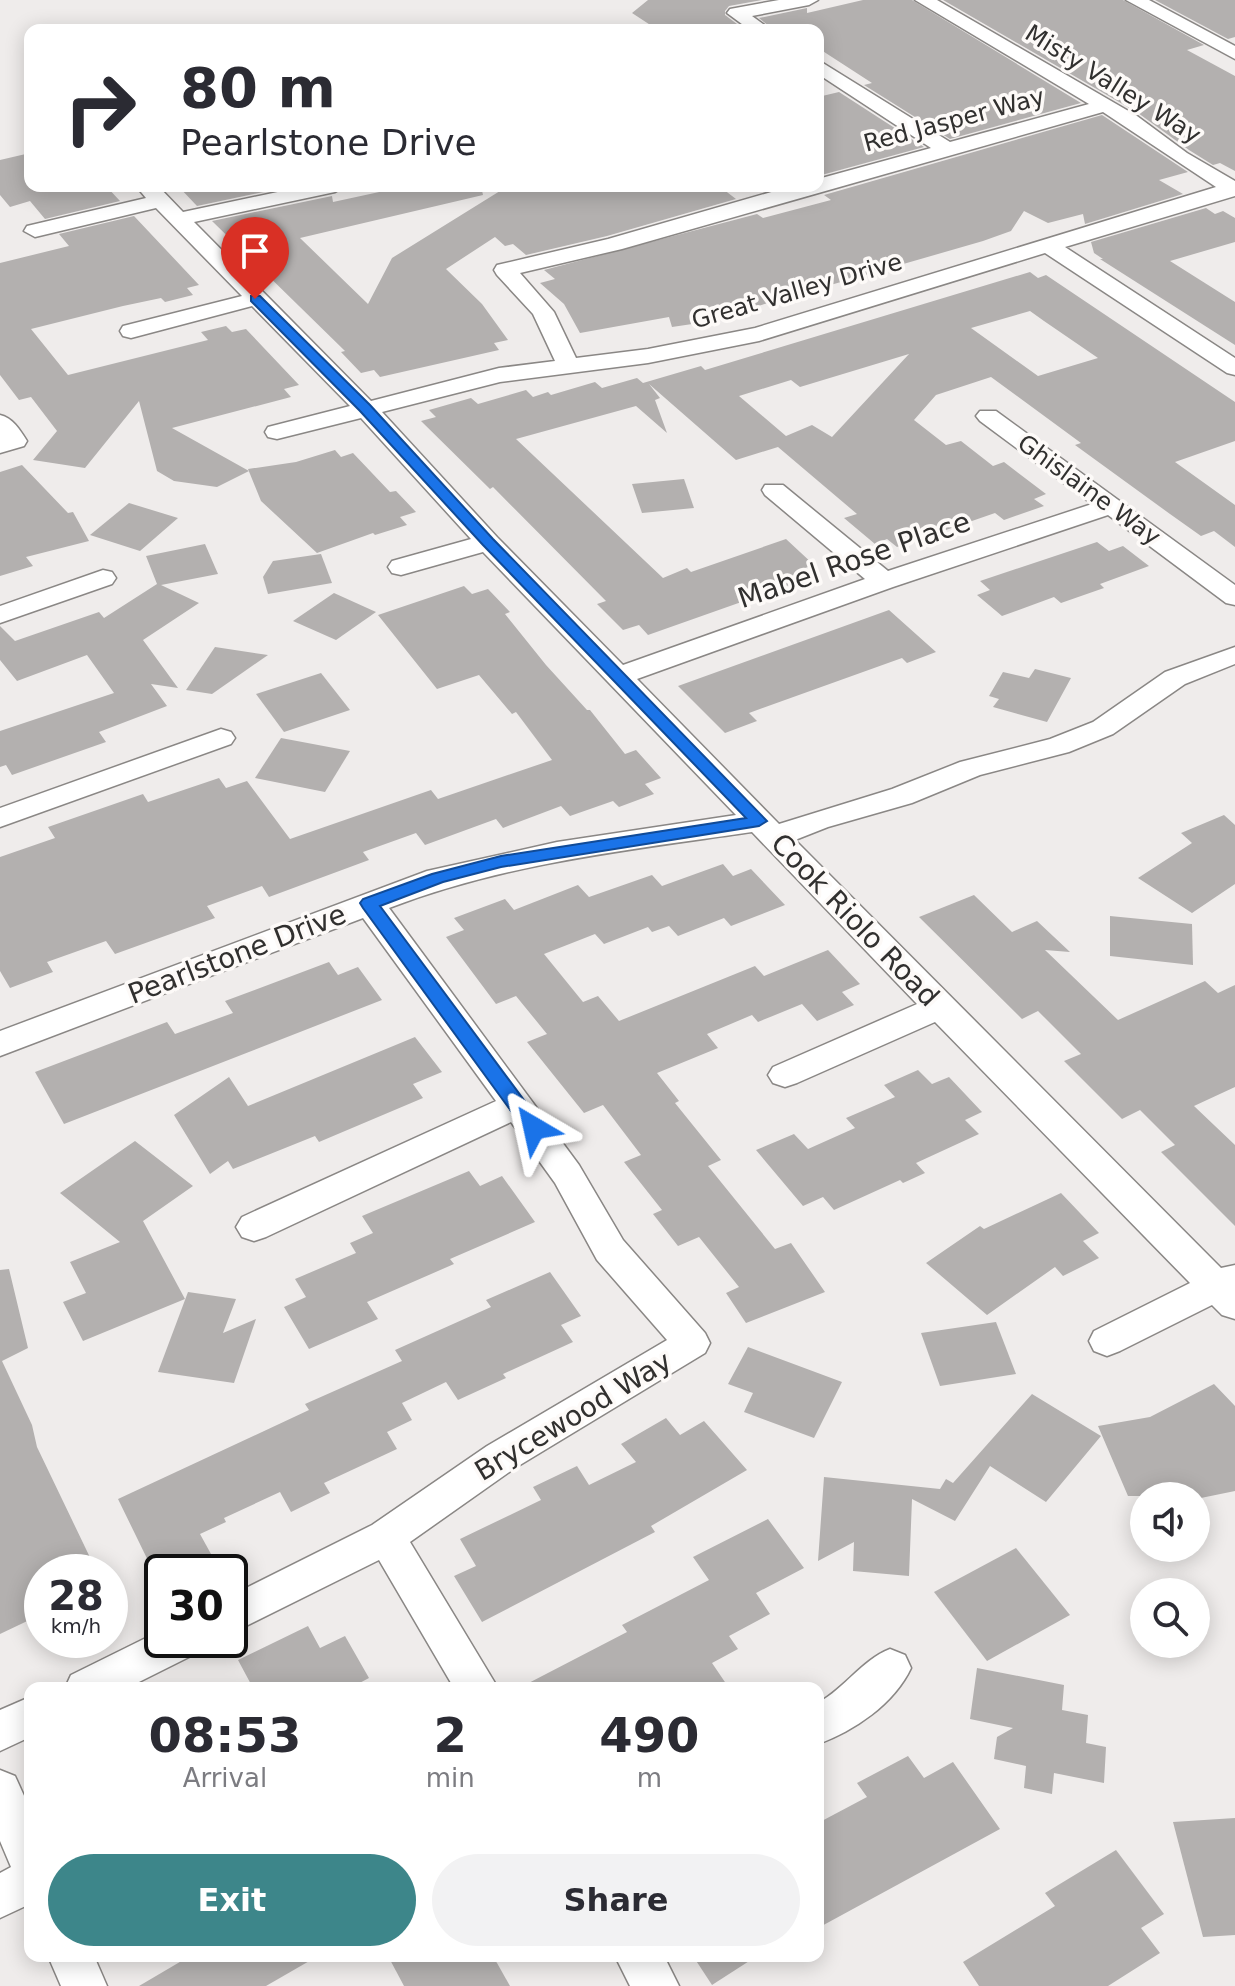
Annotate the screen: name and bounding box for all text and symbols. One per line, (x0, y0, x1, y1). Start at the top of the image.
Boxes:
street label: Misty Valley Way (1020, 19, 1206, 149)
text: 80 m (180, 55, 336, 120)
icon: right (48, 56, 152, 160)
street label: Red Jasper Way (860, 82, 1048, 158)
text: Pearlstone Drive (180, 122, 477, 163)
pin (221, 217, 289, 299)
icon: arrive (233, 229, 277, 273)
street label: Great Valley Drive (689, 248, 905, 334)
street label: Ghislaine Way (1012, 429, 1166, 551)
street label: Mabel Rose Place (734, 505, 974, 615)
street label: Cook Riolo Road (764, 827, 946, 1013)
street label: Pearlstone Drive (123, 897, 351, 1011)
position arrow (492, 1086, 576, 1170)
street label: Brycewood Way (469, 1344, 677, 1488)
map controls (1130, 1482, 1210, 1658)
button: sound (1130, 1482, 1210, 1562)
speed limit sign: 30 (144, 1554, 248, 1658)
text: 28 (48, 1573, 104, 1619)
button: search (1130, 1578, 1210, 1658)
text: km/h (51, 1614, 101, 1638)
text: 08:53 (148, 1707, 301, 1763)
text: 2 (434, 1707, 467, 1763)
text: 490 (599, 1707, 699, 1763)
text: Arrival (183, 1763, 267, 1793)
text: min (426, 1763, 475, 1793)
text: m (637, 1763, 662, 1793)
button: Exit (48, 1854, 416, 1946)
button: Share (432, 1854, 800, 1946)

